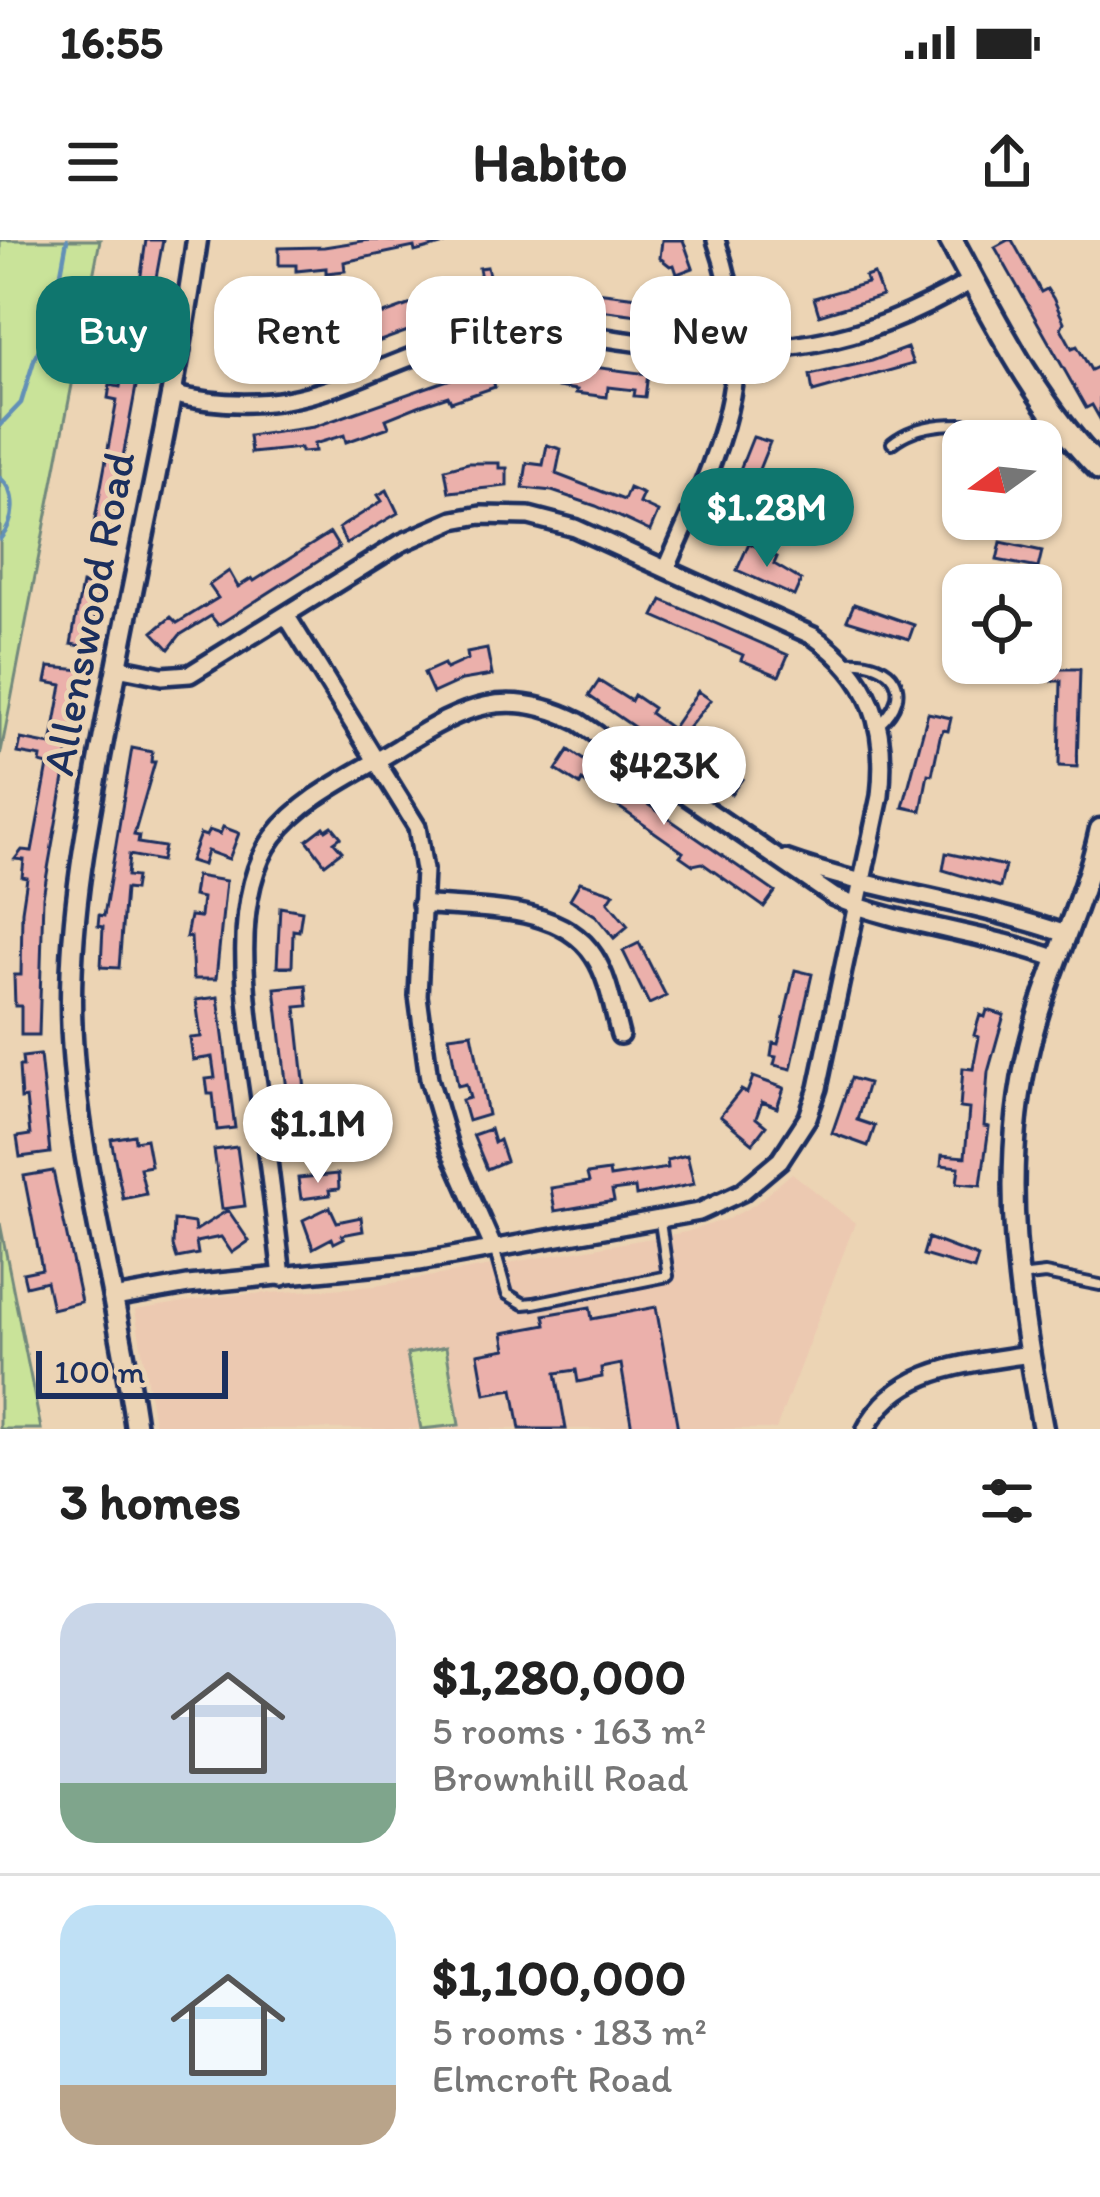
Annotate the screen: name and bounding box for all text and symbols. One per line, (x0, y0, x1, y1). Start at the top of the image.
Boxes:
text: 16:55 (60, 15, 163, 69)
icon: menu (60, 129, 126, 195)
icon: share (974, 129, 1040, 195)
text: Habito (472, 130, 628, 195)
chip: Buy (36, 276, 190, 384)
chip: Rent (214, 276, 382, 384)
chip: Filters (406, 276, 606, 384)
chip: New (630, 276, 791, 384)
north arrow (942, 420, 1062, 540)
map controls (942, 420, 1062, 684)
street label: Allenswood Road (30, 446, 146, 780)
pin: $1.28M (669, 468, 865, 570)
text: $1.28M (707, 483, 827, 530)
button: locate (942, 564, 1062, 684)
pin: $423K (580, 726, 748, 828)
text: $423K (609, 741, 719, 788)
pin: $1.1M (234, 1084, 402, 1186)
text: $1.1M (270, 1099, 366, 1146)
scale bar (36, 1345, 228, 1398)
text: 100 m (54, 1352, 145, 1391)
icon: filters (974, 1468, 1040, 1534)
text: 3 homes (60, 1471, 241, 1532)
text: $1,280,000 (432, 1646, 686, 1707)
icon: home (156, 1651, 300, 1795)
text: 5 rooms · 163 m² (432, 1707, 706, 1754)
text: Brownhill Road (432, 1754, 688, 1801)
text: $1,100,000 (432, 1947, 686, 2008)
icon: home (156, 1953, 300, 2097)
text: 5 rooms · 183 m² (432, 2008, 707, 2055)
text: Elmcroft Road (432, 2055, 672, 2102)

